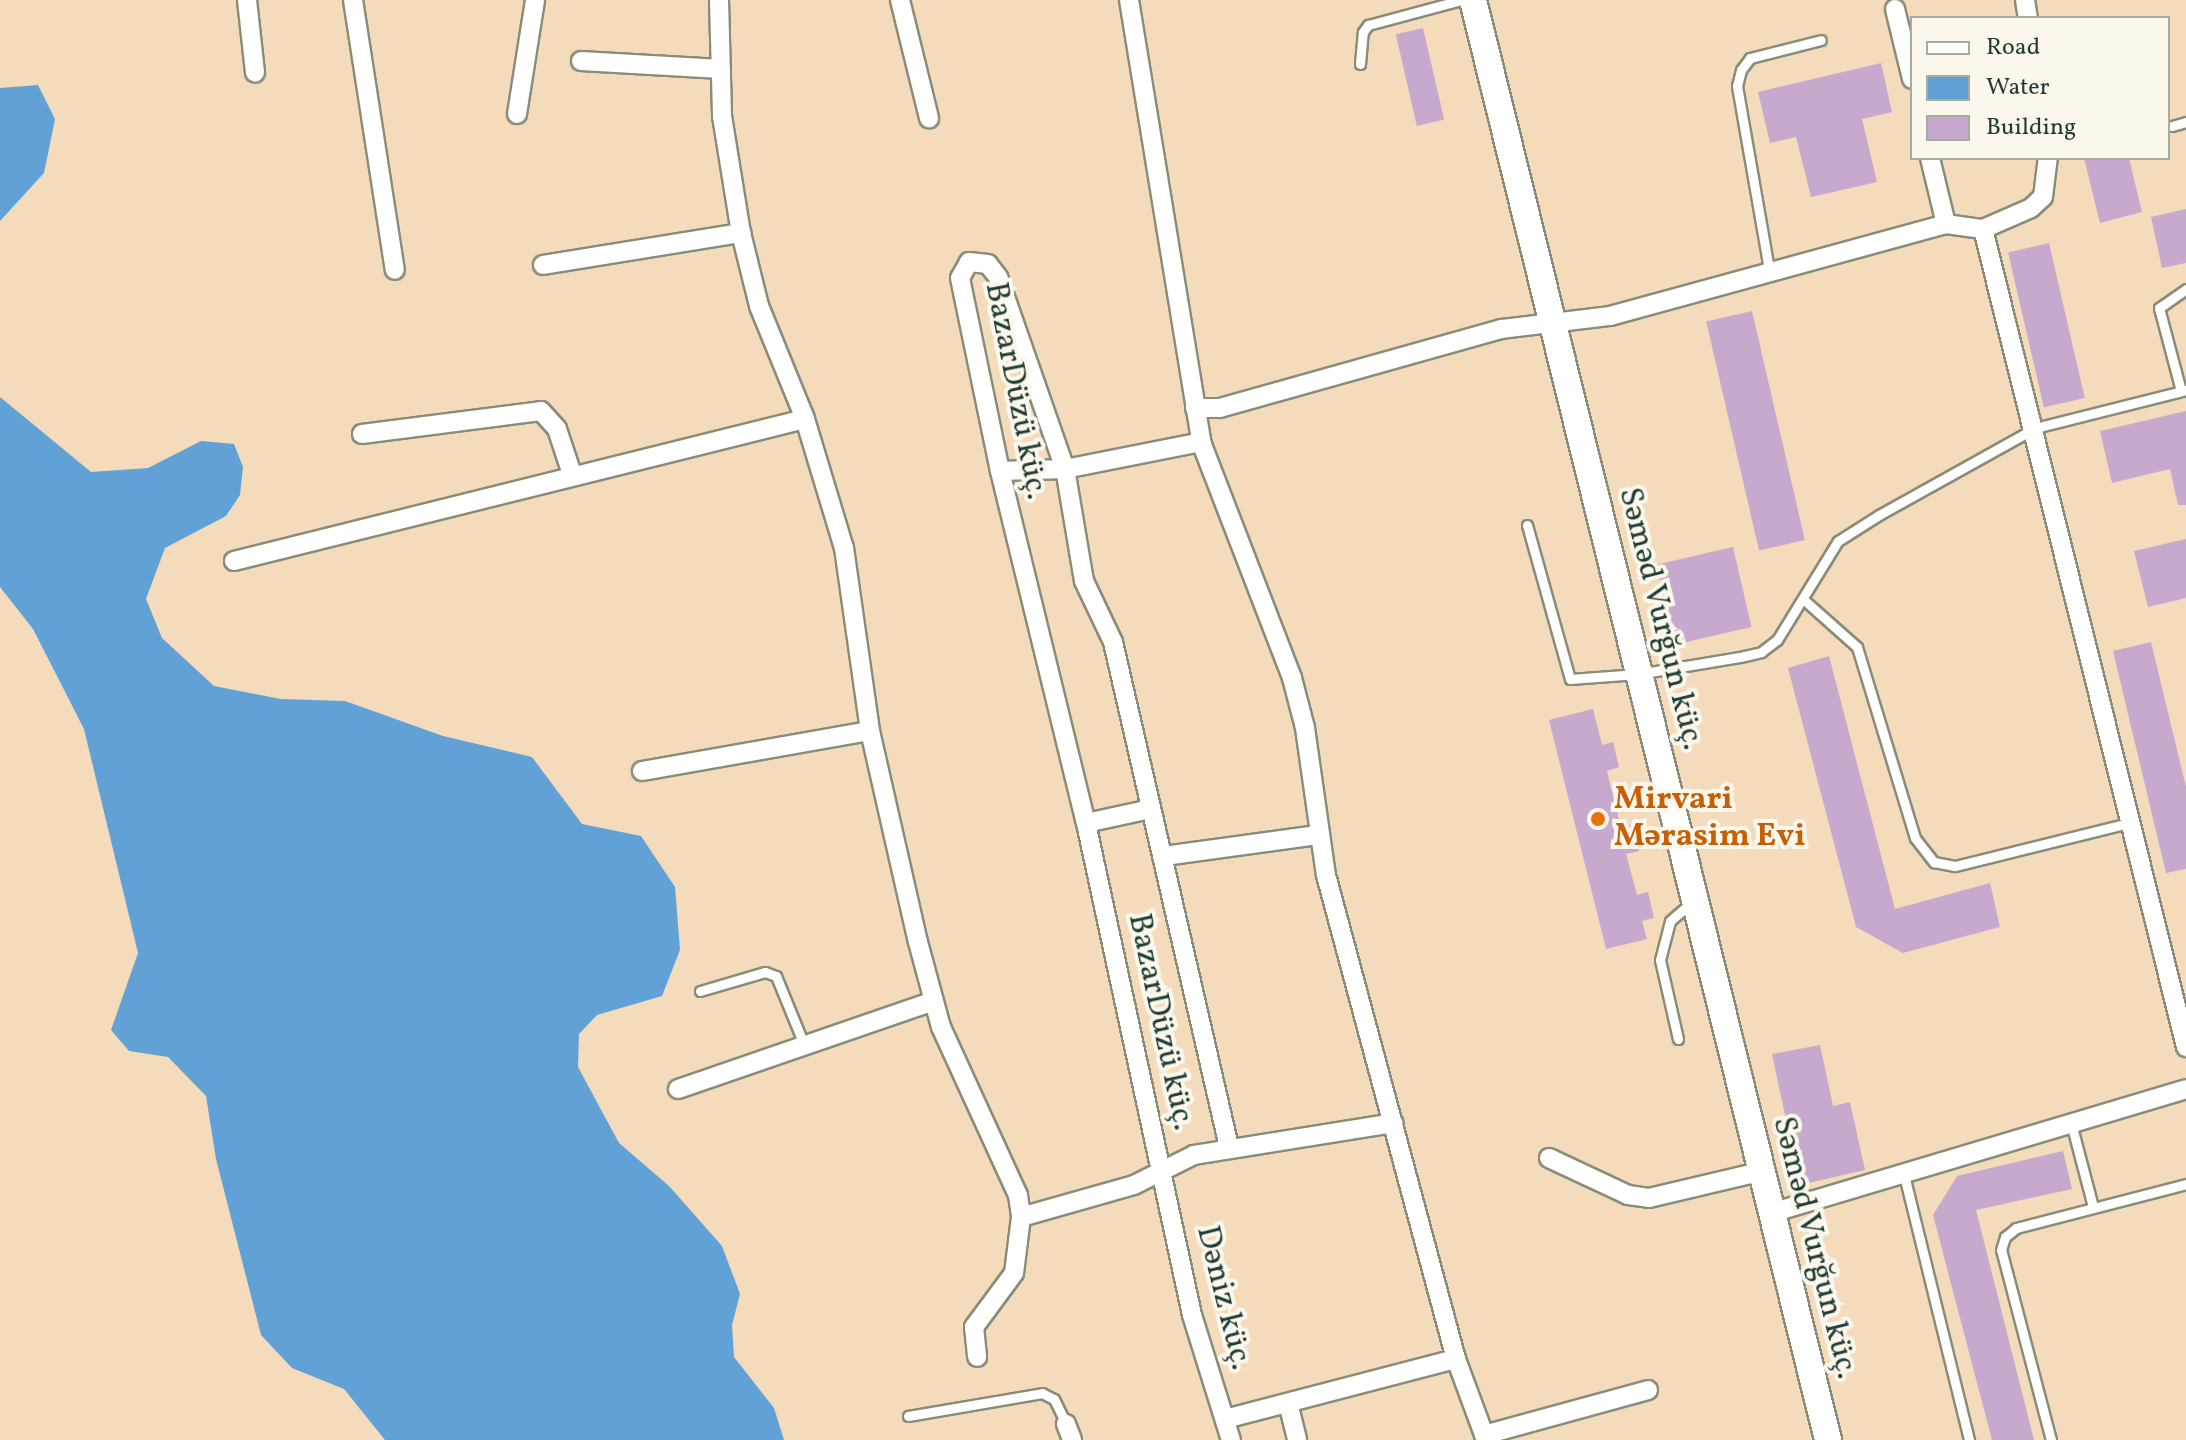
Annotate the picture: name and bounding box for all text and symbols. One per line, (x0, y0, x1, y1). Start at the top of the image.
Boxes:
legend (1910, 16, 2170, 160)
text: Road (1986, 31, 2040, 65)
text: Water (1986, 71, 2050, 105)
text: Building (1986, 111, 2076, 145)
street label: BazarDüzü küç. (975, 279, 1055, 503)
street label: Səməd Vurğun küç. (1609, 483, 1711, 755)
place label: Mirvari Mərasim Evi (1614, 782, 1805, 857)
marker: Mirvari Mərasim Evi (1589, 810, 1607, 828)
street label: BazarDüzü küç. (1118, 910, 1202, 1134)
street label: Səməd Vurğun küç. (1763, 1112, 1865, 1384)
street label: Dəniz küç. (1187, 1222, 1259, 1374)

